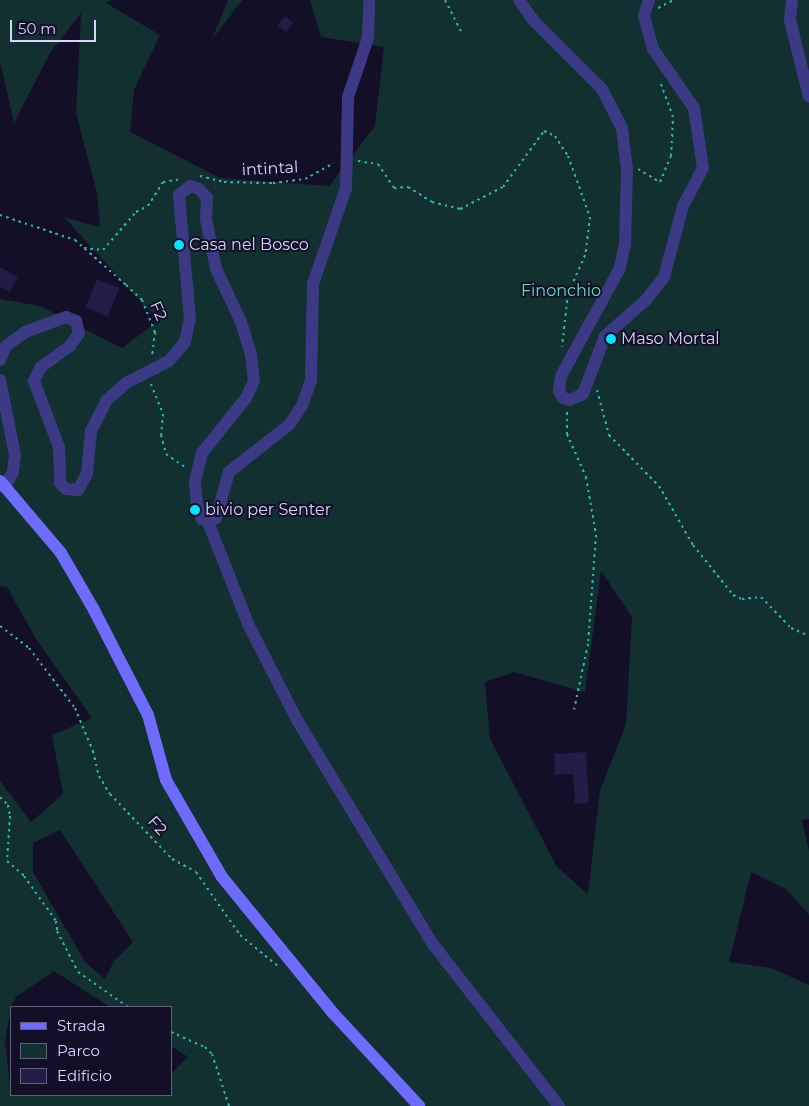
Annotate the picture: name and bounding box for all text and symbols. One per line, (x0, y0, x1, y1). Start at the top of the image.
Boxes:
scale bar (12, 10, 99, 42)
text: 50 m (18, 19, 56, 38)
street label: intintal (241, 158, 299, 180)
place label: Casa nel Bosco (189, 235, 309, 255)
marker: Casa nel Bosco (173, 239, 185, 251)
park label: Finonchio (521, 281, 601, 301)
street label: F2 (145, 298, 171, 324)
place label: Maso Mortal (621, 329, 720, 349)
marker: Maso Mortal (605, 333, 617, 345)
place label: bivio per Senter (205, 500, 331, 520)
marker: bivio per Senter (189, 504, 201, 516)
street label: F2 (143, 812, 171, 840)
legend (10, 1006, 172, 1096)
text: Strada (57, 1016, 106, 1035)
text: Parco (57, 1041, 100, 1060)
text: Edificio (57, 1066, 112, 1085)

